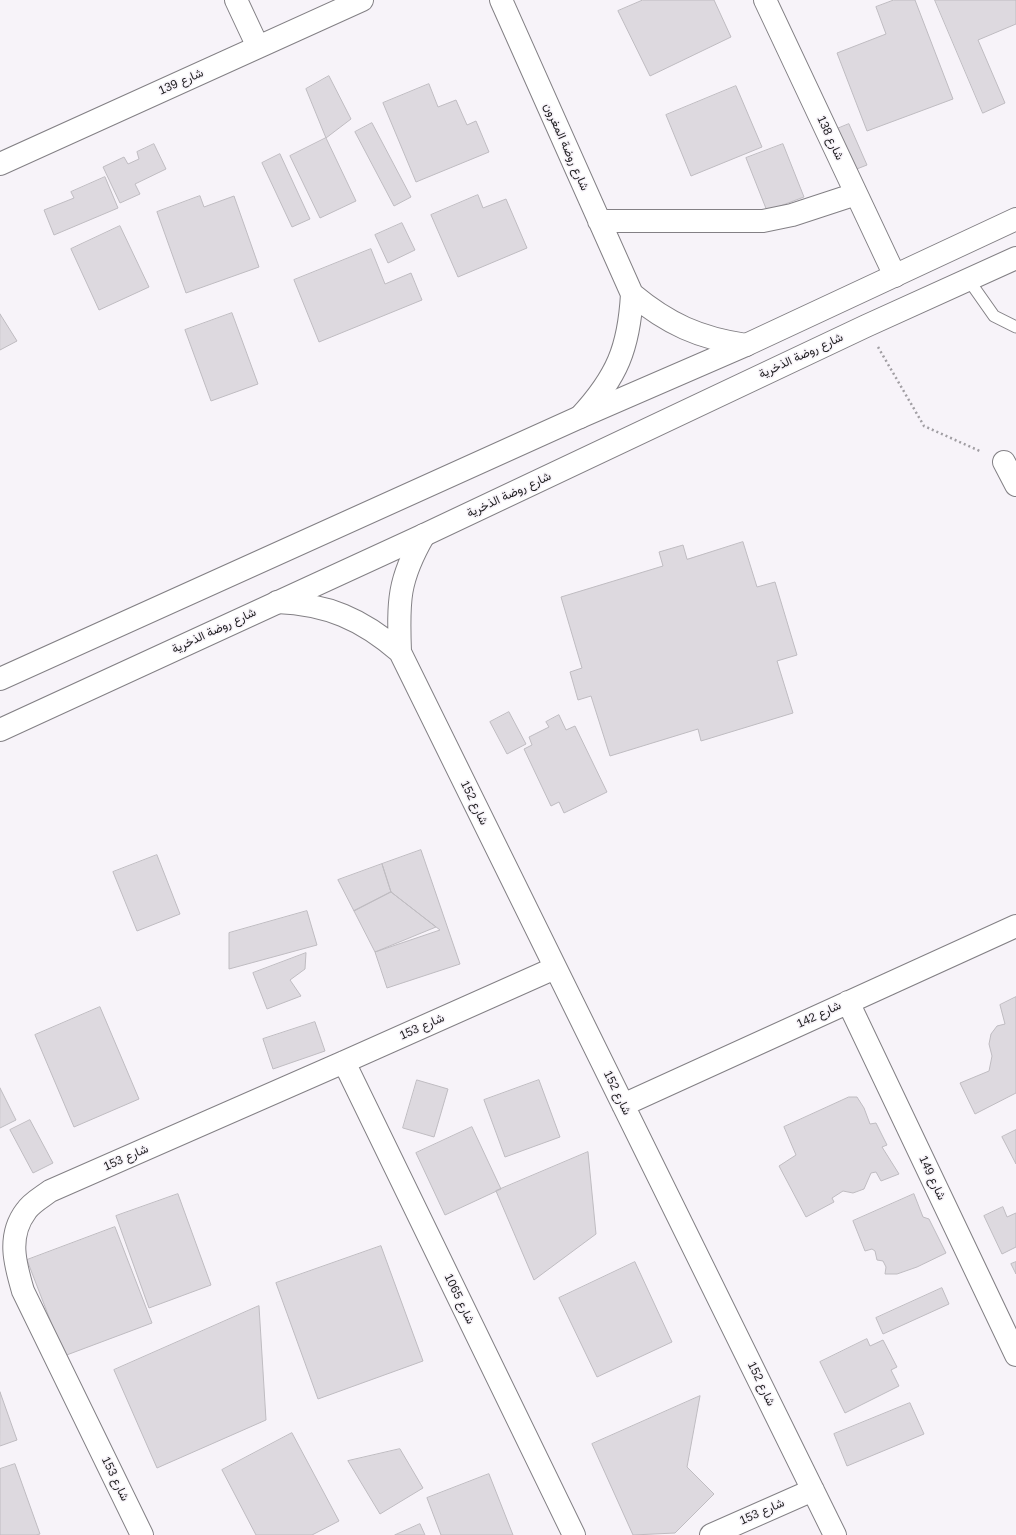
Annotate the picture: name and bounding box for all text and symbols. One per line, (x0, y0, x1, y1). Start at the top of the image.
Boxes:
street label: شارع 139 (156, 66, 206, 98)
street label: شارع روضة المغرون (540, 101, 592, 193)
street label: شارع 138 (813, 113, 847, 163)
street label: شارع روضة الذخرية (756, 330, 846, 382)
street label: شارع روضة الذخرية (464, 469, 554, 521)
street label: شارع روضة الذخرية (169, 605, 259, 657)
street label: شارع 152 (457, 779, 491, 827)
street label: شارع 142 (794, 998, 844, 1032)
street label: شارع 153 (397, 1011, 447, 1043)
street label: شارع 152 (600, 1069, 634, 1117)
street label: شارع 153 (101, 1142, 151, 1174)
street label: شارع 149 (915, 1153, 949, 1203)
street label: شارع 1065 (441, 1272, 477, 1326)
street label: شارع 152 (744, 1360, 778, 1408)
street label: شارع 153 (98, 1455, 132, 1503)
street label: شارع 153 (737, 1496, 787, 1528)

